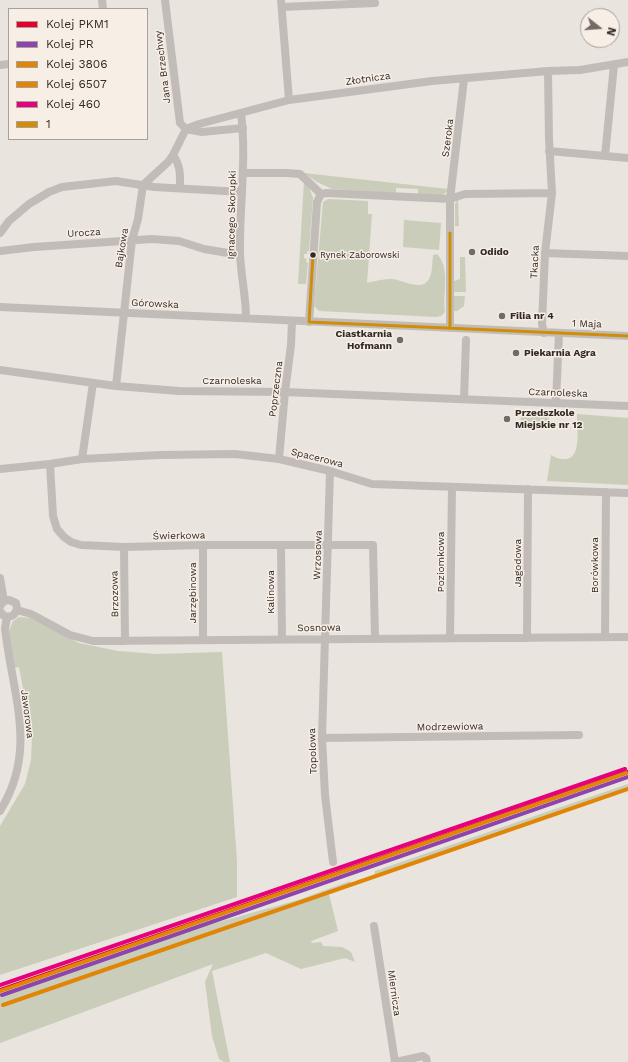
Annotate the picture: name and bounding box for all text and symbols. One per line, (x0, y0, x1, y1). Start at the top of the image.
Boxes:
legend (8, 8, 148, 140)
north arrow (580, 8, 620, 48)
text: Kolej PKM1 (46, 17, 109, 31)
text: N (604, 26, 618, 37)
street label: Jana Brzechwy (153, 30, 173, 104)
text: Kolej PR (46, 37, 94, 51)
text: Kolej 3806 (46, 57, 108, 71)
street label: Złotnicza (345, 70, 391, 88)
text: Kolej 6507 (46, 77, 107, 91)
text: Kolej 460 (46, 97, 101, 111)
text: 1 (46, 117, 51, 131)
street label: Szeroka (440, 118, 456, 158)
street label: Ignacego Skorupki (225, 170, 239, 260)
street label: Urocza (67, 226, 101, 240)
street label: Bajkowa (113, 227, 131, 269)
street label: Tkacka (528, 245, 542, 279)
place label: Odido (480, 246, 509, 258)
marker: Odido (467, 247, 477, 257)
marker: Rynek Zaborowski (308, 250, 318, 260)
place label: Rynek Zaborowski (320, 250, 400, 260)
street label: Górowska (131, 297, 179, 311)
place label: Filia nr 4 (510, 310, 554, 322)
marker: Filia nr 4 (497, 311, 507, 321)
street label: 1 Maja (572, 317, 602, 331)
place label: Ciastkarnia Hofmann (336, 328, 392, 352)
marker: Ciastkarnia Hofmann (395, 335, 405, 345)
place label: Piekarnia Agra (524, 347, 596, 359)
marker: Piekarnia Agra (511, 348, 521, 358)
street label: Poprzeczna (267, 360, 285, 418)
street label: Czarnoleska (202, 375, 262, 387)
street label: Czarnoleska (528, 386, 588, 400)
place label: Przedszkole Miejskie nr 12 (515, 407, 582, 430)
marker: Przedszkole Miejskie nr 12 (502, 414, 512, 424)
street label: Spacerowa (290, 446, 344, 470)
street label: Świerkowa (153, 530, 205, 542)
street label: Wrzosowa (311, 530, 325, 580)
street label: Poziomkowa (435, 532, 447, 592)
street label: Borówkowa (589, 537, 601, 593)
street label: Jagodowa (512, 539, 524, 587)
street label: Jarzębinowa (187, 562, 199, 624)
street label: Brzozowa (109, 570, 121, 618)
street label: Kalinowa (265, 570, 277, 614)
street label: Sosnowa (297, 622, 341, 634)
street label: Jaworowa (18, 689, 36, 739)
street label: Modrzewiowa (417, 720, 483, 734)
street label: Topolowa (306, 728, 320, 774)
street label: Miernicza (385, 969, 403, 1017)

